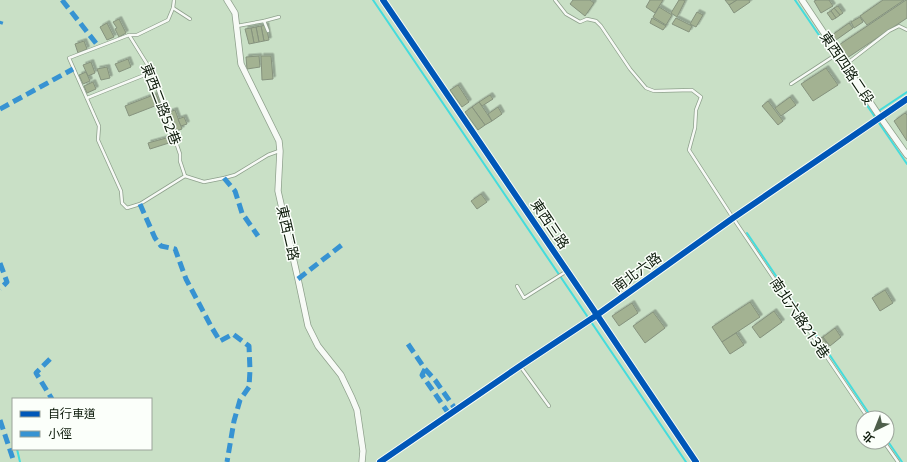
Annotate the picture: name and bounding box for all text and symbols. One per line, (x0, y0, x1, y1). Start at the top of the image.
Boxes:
street label: 東西四路二段 (816, 28, 879, 108)
street label: 東西二路52巷 (137, 60, 186, 147)
street label: 東西三路 (527, 195, 574, 252)
street label: 東西二路 (273, 203, 304, 262)
street label: 南北六路 (608, 247, 665, 296)
street label: 南北六路213巷 (766, 273, 835, 362)
legend (12, 398, 152, 450)
text: 自行車道 (48, 405, 96, 422)
north arrow (855, 410, 895, 450)
text: 小徑 (48, 425, 72, 442)
text: 北 (859, 428, 877, 447)

